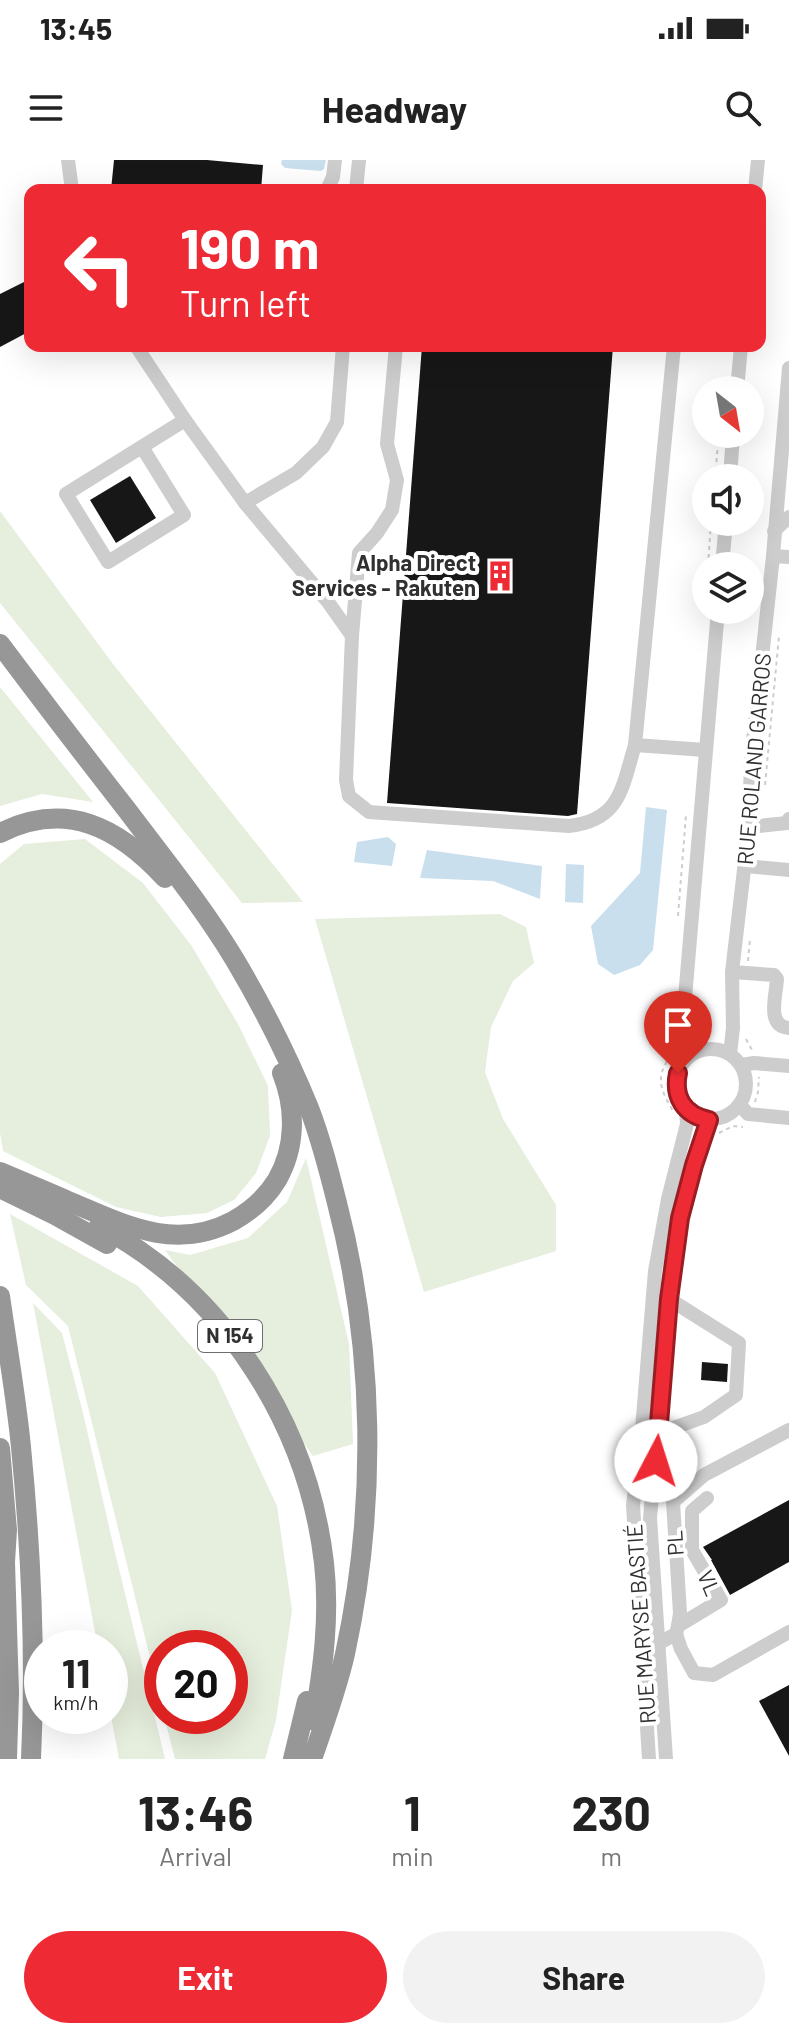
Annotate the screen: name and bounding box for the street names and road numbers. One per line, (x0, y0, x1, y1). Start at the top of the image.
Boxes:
street label: RUE ROLAND GARROS (731, 652, 775, 866)
road number: N 154 (198, 1320, 262, 1352)
street label: RUE MARYSE BASTIÉ (620, 1523, 660, 1725)
street label: PL (660, 1529, 688, 1557)
street label: VL (693, 1566, 727, 1599)

